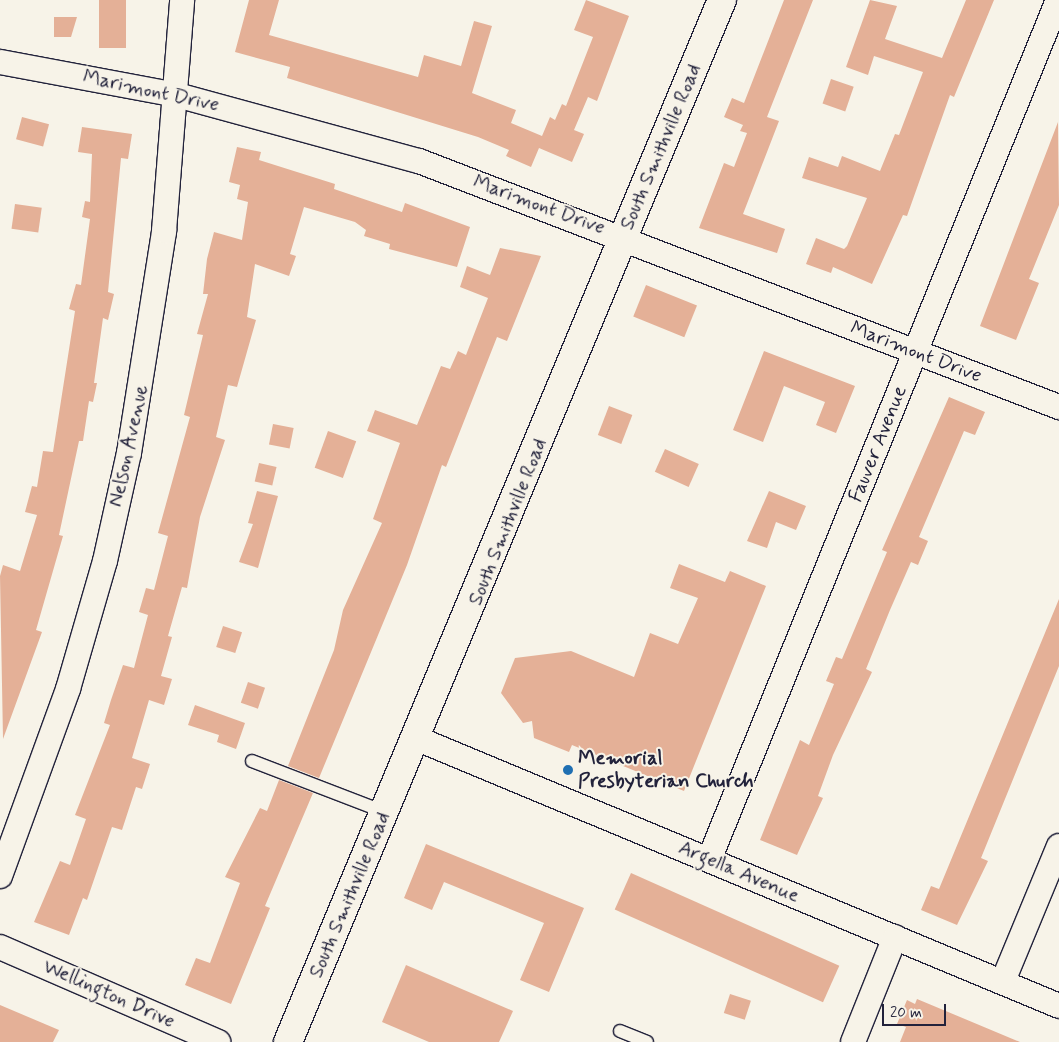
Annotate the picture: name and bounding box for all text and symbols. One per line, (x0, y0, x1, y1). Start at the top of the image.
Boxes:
street label: South Smithville Road (615, 60, 707, 234)
street label: Marimont Drive (81, 65, 221, 117)
street label: Marimont Drive (470, 170, 608, 240)
street label: Marimont Drive (848, 316, 984, 388)
street label: Fauver Avenue (844, 382, 912, 506)
street label: Nelson Avenue (105, 384, 153, 508)
street label: South Smithville Road (464, 435, 552, 609)
place label: Memorial Presbyterian Church (578, 746, 758, 793)
marker: Memorial Presbyterian Church (562, 764, 574, 776)
street label: South Smithville Road (304, 808, 396, 982)
street label: Argella Avenue (675, 836, 803, 908)
street label: Wellington Drive (40, 955, 178, 1033)
scale bar (884, 994, 948, 1026)
text: 20 m (890, 1003, 922, 1023)

